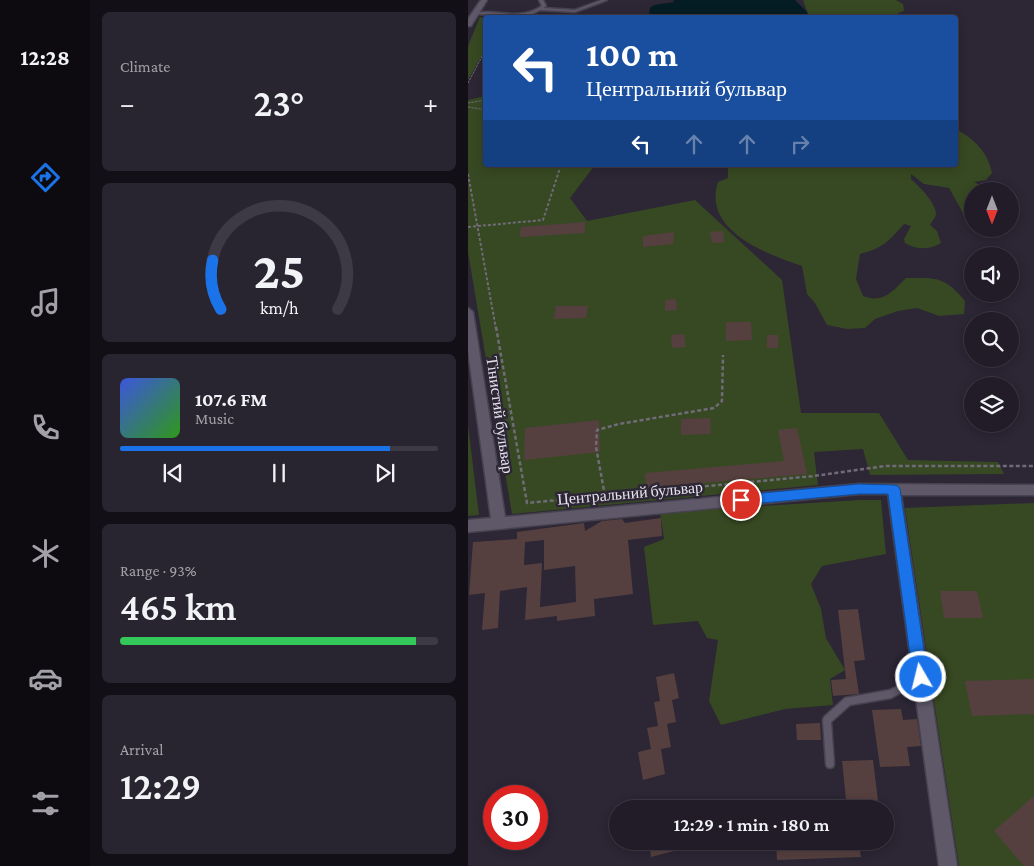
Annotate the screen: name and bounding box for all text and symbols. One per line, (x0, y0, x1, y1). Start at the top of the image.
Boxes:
icon: left (503, 35, 568, 100)
text: 100 m (586, 35, 678, 74)
text: 12:28 (20, 45, 70, 70)
text: Climate (120, 58, 170, 75)
text: Центральний бульвар (586, 76, 787, 101)
text: 23° (254, 82, 304, 124)
text: − (120, 88, 135, 119)
text: + (423, 88, 438, 119)
icon: left (627, 130, 655, 158)
icon: ahead (680, 130, 708, 158)
icon: ahead (733, 130, 761, 158)
icon: right (786, 130, 814, 158)
icon: directions (28, 160, 63, 195)
north arrow (964, 182, 1019, 238)
map controls (964, 182, 1019, 432)
text: 25 (253, 241, 305, 299)
button: sound (964, 247, 1019, 302)
icon: music (28, 285, 63, 320)
text: km/h (260, 298, 299, 318)
button: search (964, 312, 1019, 367)
street label: Тінистий бульвар (482, 355, 517, 475)
button: layers (964, 377, 1019, 432)
text: 107.6 FM (195, 389, 267, 410)
icon: phone (28, 410, 63, 445)
text: Music (195, 410, 234, 427)
icon: previous (159, 459, 187, 487)
icon: pause (265, 459, 293, 487)
icon: next (371, 459, 399, 487)
street label: Центральний бульвар (556, 478, 704, 509)
pin (720, 479, 762, 521)
icon: arrive (727, 486, 755, 514)
icon: climate (28, 536, 63, 571)
text: Range · 93% (120, 562, 197, 579)
text: 465 km (120, 586, 237, 628)
position arrow (894, 650, 946, 702)
icon: car (28, 661, 63, 696)
text: Arrival (120, 741, 164, 758)
text: 12:29 (120, 765, 201, 807)
speed limit sign: 30 (483, 785, 548, 850)
icon: filters (28, 786, 63, 821)
text: 12:29 · 1 min · 180 m (674, 814, 829, 835)

